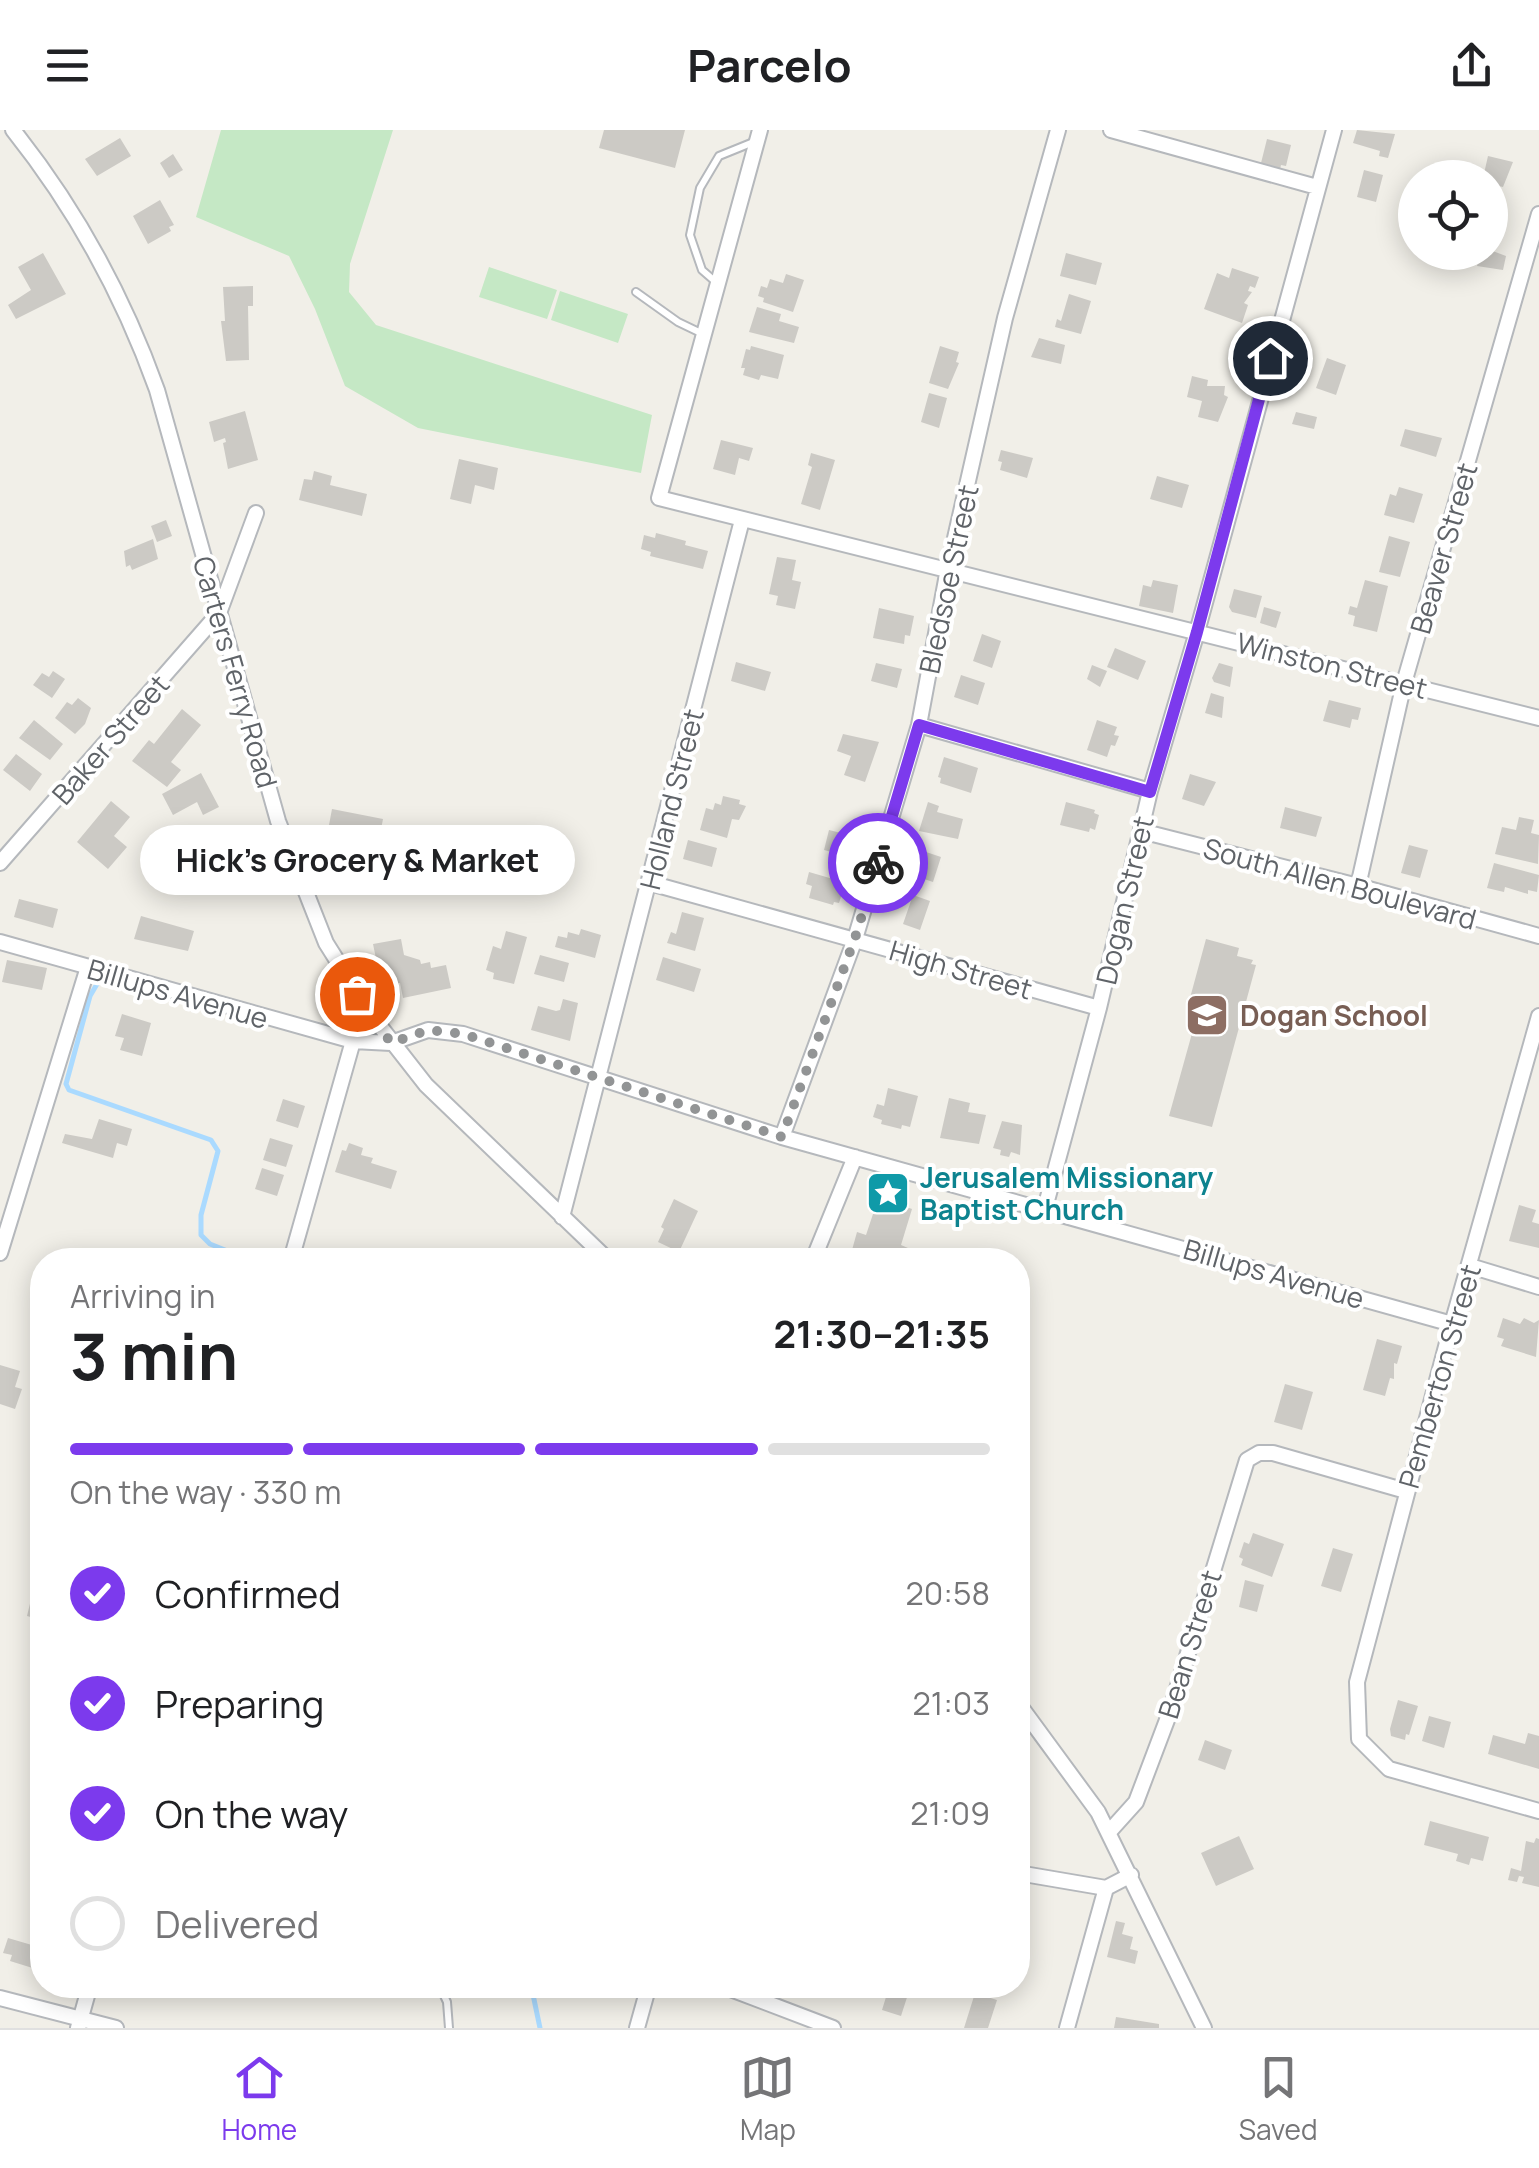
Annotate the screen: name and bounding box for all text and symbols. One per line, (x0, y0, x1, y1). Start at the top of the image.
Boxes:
text: Parcelo (687, 34, 852, 96)
icon: menu (40, 38, 95, 93)
icon: share (1444, 38, 1499, 93)
map controls (1398, 160, 1508, 270)
button: locate (1398, 160, 1508, 270)
pin (1228, 316, 1313, 401)
icon: home (1243, 331, 1298, 386)
street label: Beaver Street (1400, 458, 1486, 638)
street label: Bledsoe Street (909, 481, 987, 677)
street label: Carters Ferry Road (185, 552, 287, 792)
street label: Winston Street (1233, 623, 1431, 707)
street label: Baker Street (43, 666, 177, 812)
street label: Holland Street (630, 704, 712, 894)
street label: Dogan Street (1086, 812, 1162, 988)
courier (828, 813, 928, 913)
callout: Hick's Grocery & Market (140, 824, 574, 894)
street label: South Allen Boulevard (1199, 828, 1481, 938)
icon: bike (851, 836, 906, 891)
text: Hick's Grocery & Market (176, 838, 539, 882)
street label: High Street (885, 931, 1037, 1007)
street label: Billups Avenue (83, 949, 273, 1037)
pin (315, 952, 400, 1037)
icon: bag (330, 967, 385, 1022)
school or university icon: Dogan School (1184, 992, 1230, 1038)
place label: Dogan School (1240, 996, 1428, 1034)
place label: Jerusalem Missionary Baptist Church (920, 1158, 1214, 1228)
place icon: Jerusalem Missionary Baptist Church (865, 1170, 911, 1216)
street label: Billups Avenue (1179, 1229, 1369, 1317)
street label: Pemberton Street (1389, 1260, 1489, 1492)
text: Arriving in (70, 1274, 215, 1318)
text: 21:30–21:35 (773, 1307, 990, 1359)
text: 3 min (70, 1311, 238, 1400)
text: On the way · 330 m (70, 1470, 341, 1514)
street label: Bean Street (1148, 1565, 1230, 1723)
icon: check (70, 1566, 125, 1621)
text: Confirmed (155, 1567, 341, 1619)
text: 20:58 (906, 1571, 990, 1615)
icon: check (70, 1676, 125, 1731)
text: Preparing (155, 1677, 324, 1729)
text: 21:03 (912, 1681, 990, 1725)
icon: check (70, 1786, 125, 1841)
text: On the way (155, 1787, 348, 1839)
text: 21:09 (910, 1791, 990, 1835)
text: Delivered (155, 1897, 319, 1949)
tab: Home (221, 2050, 297, 2148)
tab: Map (740, 2050, 796, 2148)
tab: Saved (1239, 2050, 1318, 2148)

